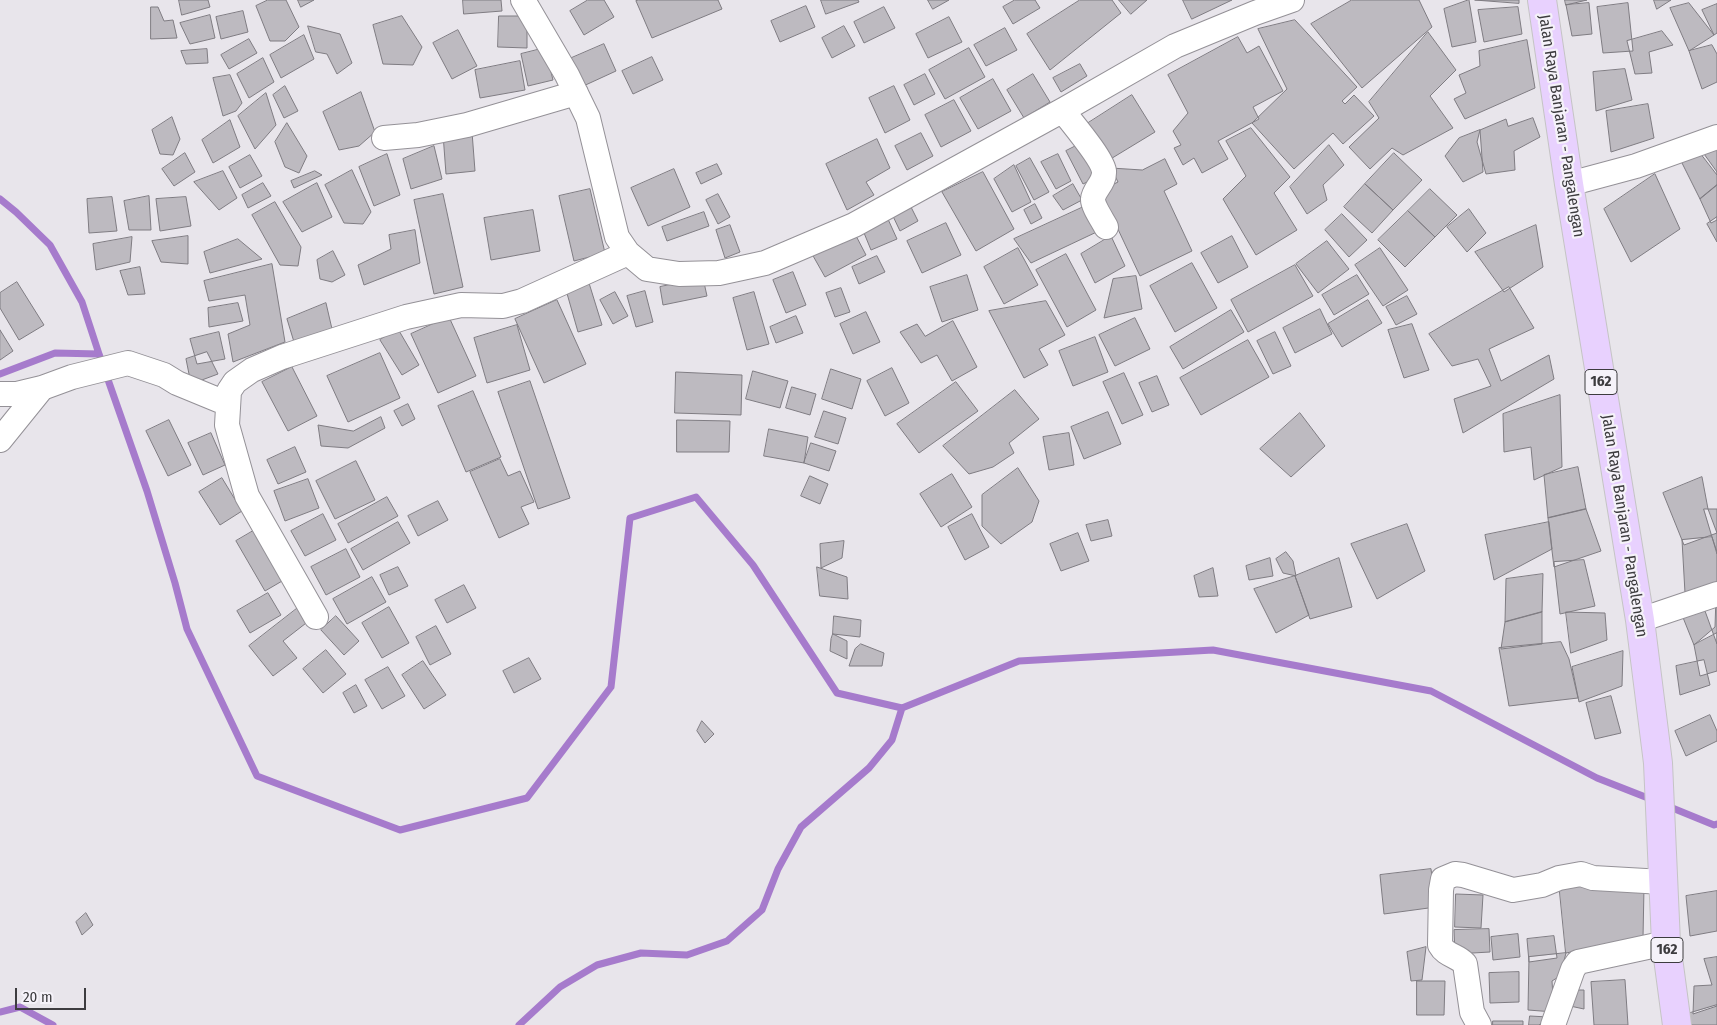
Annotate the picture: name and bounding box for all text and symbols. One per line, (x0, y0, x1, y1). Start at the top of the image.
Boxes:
street label: Jalan Raya Banjaran - Pangalengan (1534, 13, 1588, 239)
road number: 162 (1585, 370, 1617, 394)
street label: Jalan Raya Banjaran - Pangalengan (1597, 413, 1651, 639)
road number: 162 (1651, 938, 1683, 962)
scale bar (18, 978, 89, 1010)
text: 20 m (23, 988, 53, 1006)

